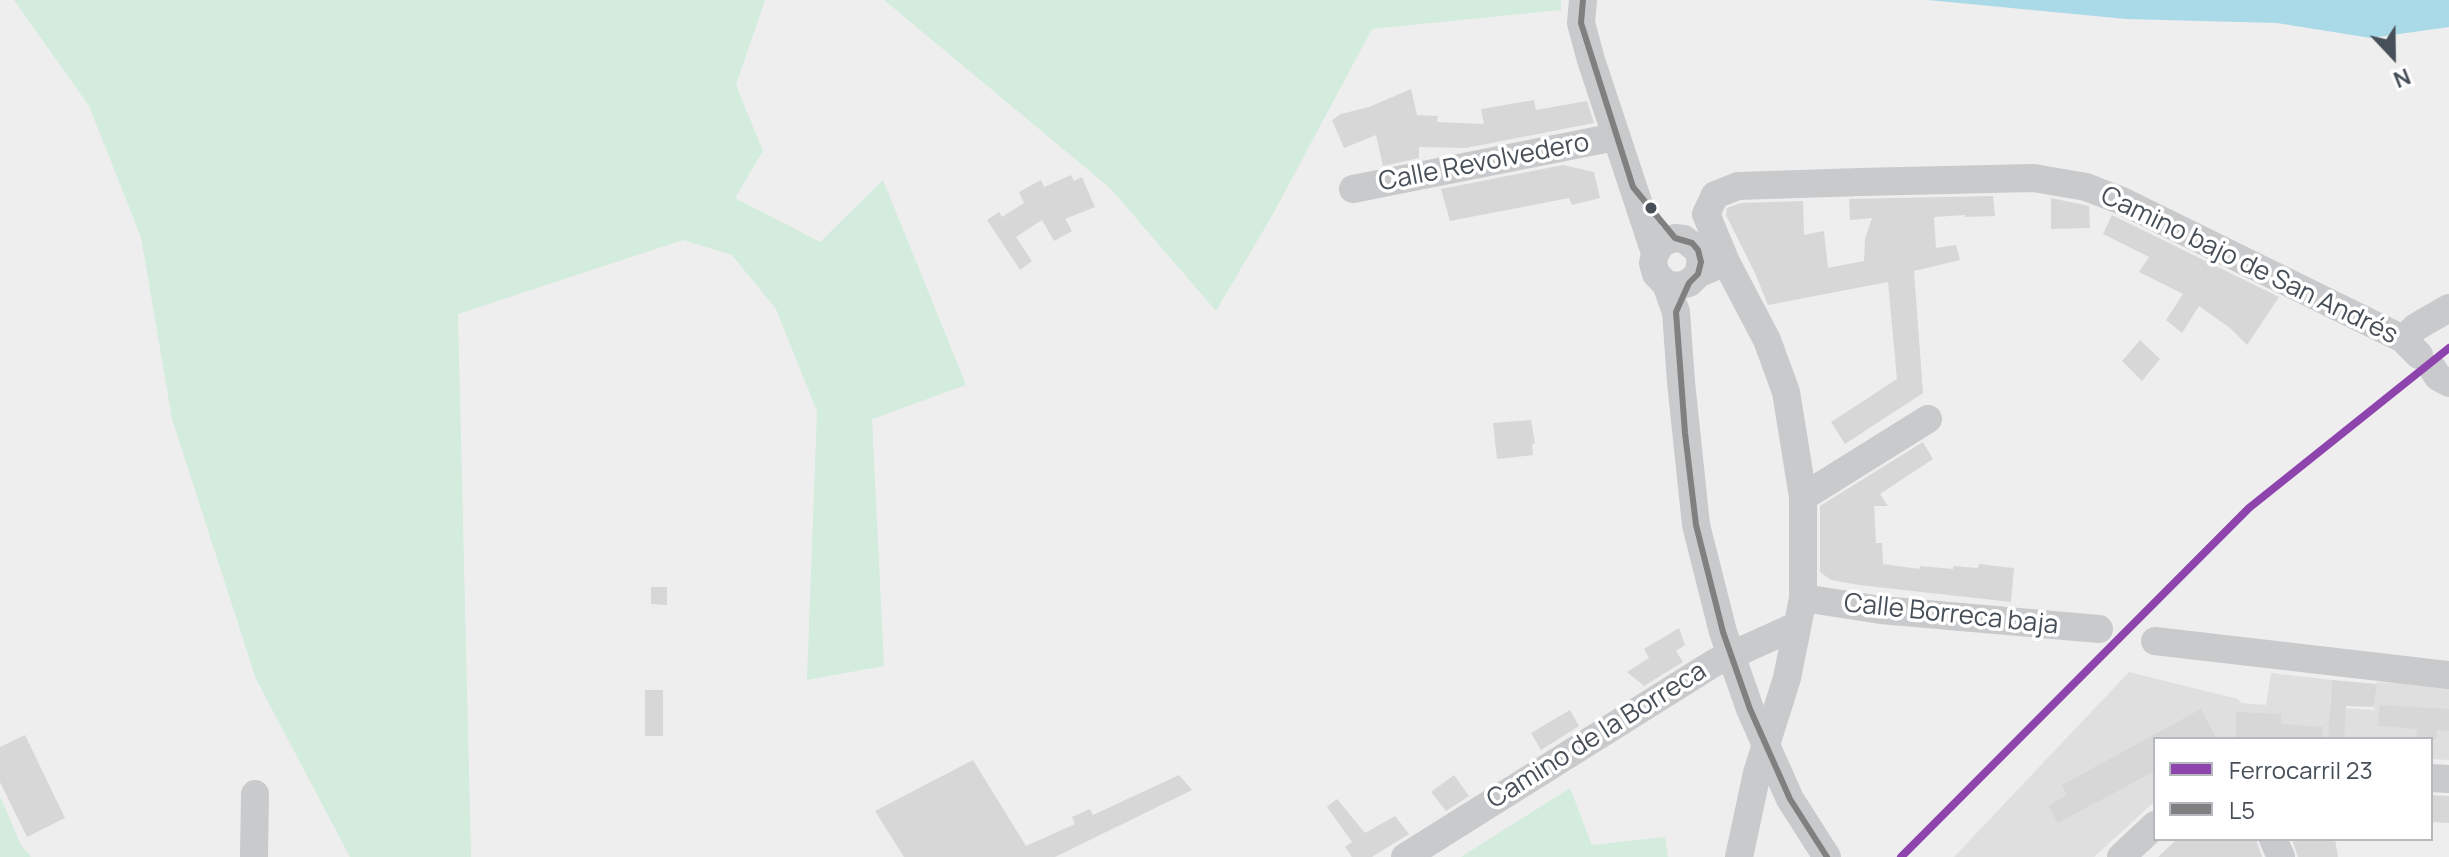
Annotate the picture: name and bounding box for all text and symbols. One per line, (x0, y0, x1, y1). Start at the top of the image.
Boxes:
north arrow (2353, 16, 2433, 96)
text: N (2389, 61, 2415, 95)
street label: Calle Revolvedero (1376, 127, 1592, 199)
street label: Camino bajo de San Andrés (2095, 180, 2403, 352)
unlabelled marker (1643, 200, 1659, 216)
street label: Calle Borreca baja (1842, 588, 2060, 642)
street label: Camino de la Borreca (1482, 656, 1712, 816)
legend (2153, 737, 2433, 841)
text: Ferrocarril 23 (2229, 753, 2373, 786)
text: L5 (2229, 793, 2255, 826)

